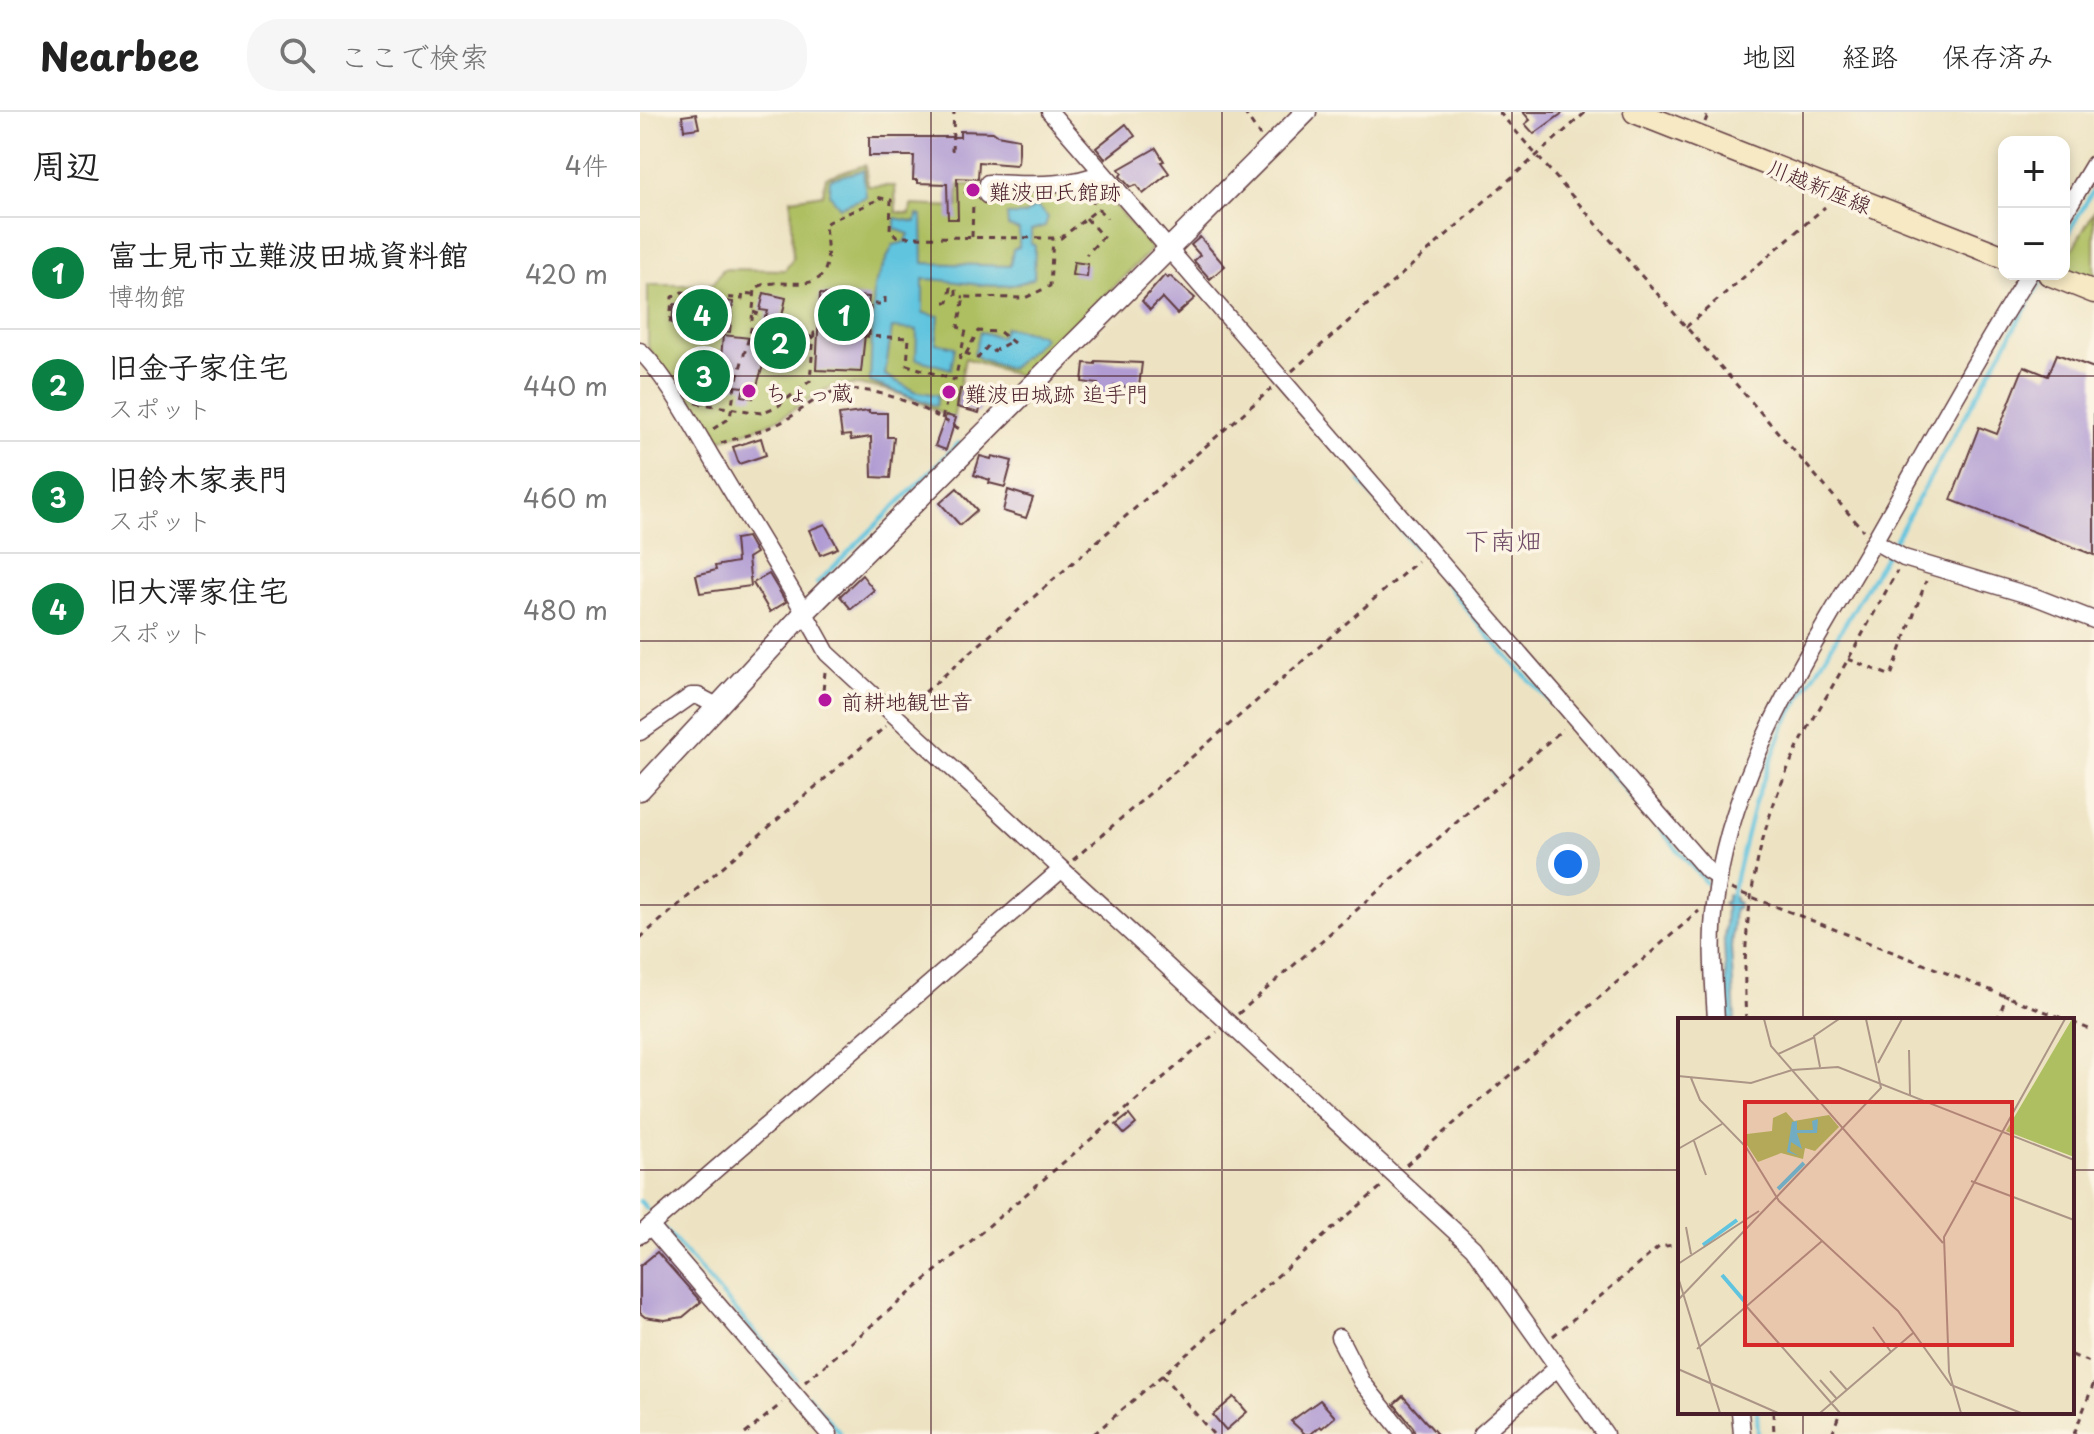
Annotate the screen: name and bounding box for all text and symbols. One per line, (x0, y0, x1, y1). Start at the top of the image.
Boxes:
search box (247, 19, 807, 91)
text: Nearbee (40, 27, 199, 84)
icon: search (275, 33, 319, 77)
text: ここで検索 (339, 33, 489, 78)
text: 地図 (1742, 34, 1798, 77)
text: 経路 (1842, 34, 1898, 77)
text: 保存済み (1942, 34, 2054, 77)
map controls (1998, 136, 2070, 280)
button: + (1998, 136, 2070, 208)
text: 周辺 (32, 138, 100, 190)
text: 4件 (565, 145, 608, 184)
street label: 川越新座線 (1763, 149, 1877, 221)
place label: 難波田氏館跡 (989, 174, 1121, 207)
marker: 難波田氏館跡 (964, 181, 982, 199)
button: − (1998, 208, 2070, 280)
text: 富士見市立難波田城資料館 (108, 231, 468, 276)
text: 1 (52, 254, 64, 293)
text: 420 m (525, 254, 608, 293)
text: 博物館 (108, 276, 186, 315)
pin: 4 (676, 285, 728, 345)
pin: 1 (818, 285, 870, 345)
pin: 2 (754, 313, 806, 373)
text: 旧金子家住宅 (108, 343, 288, 388)
pin: 3 (678, 346, 730, 406)
text: 2 (49, 366, 67, 405)
text: 440 m (523, 366, 608, 405)
place label: ちょっ蔵 (765, 375, 853, 408)
place label: 難波田城跡 追手門 (965, 376, 1148, 409)
marker: ちょっ蔵 (740, 382, 758, 400)
marker: 難波田城跡 追手門 (940, 383, 958, 401)
text: スポット (108, 388, 212, 427)
text: 旧鈴木家表門 (108, 455, 288, 500)
text: 3 (49, 478, 67, 517)
text: 460 m (523, 478, 608, 517)
text: スポット (108, 500, 212, 539)
district label: 下南畑 (1464, 520, 1542, 559)
text: 旧大澤家住宅 (108, 567, 288, 612)
text: 4 (49, 590, 67, 629)
text: 480 m (523, 590, 608, 629)
text: スポット (108, 612, 212, 651)
place label: 前耕地観世音 (841, 684, 973, 717)
marker: 前耕地観世音 (816, 691, 834, 709)
your location (1548, 844, 1588, 884)
inset map (1678, 1018, 2074, 1414)

